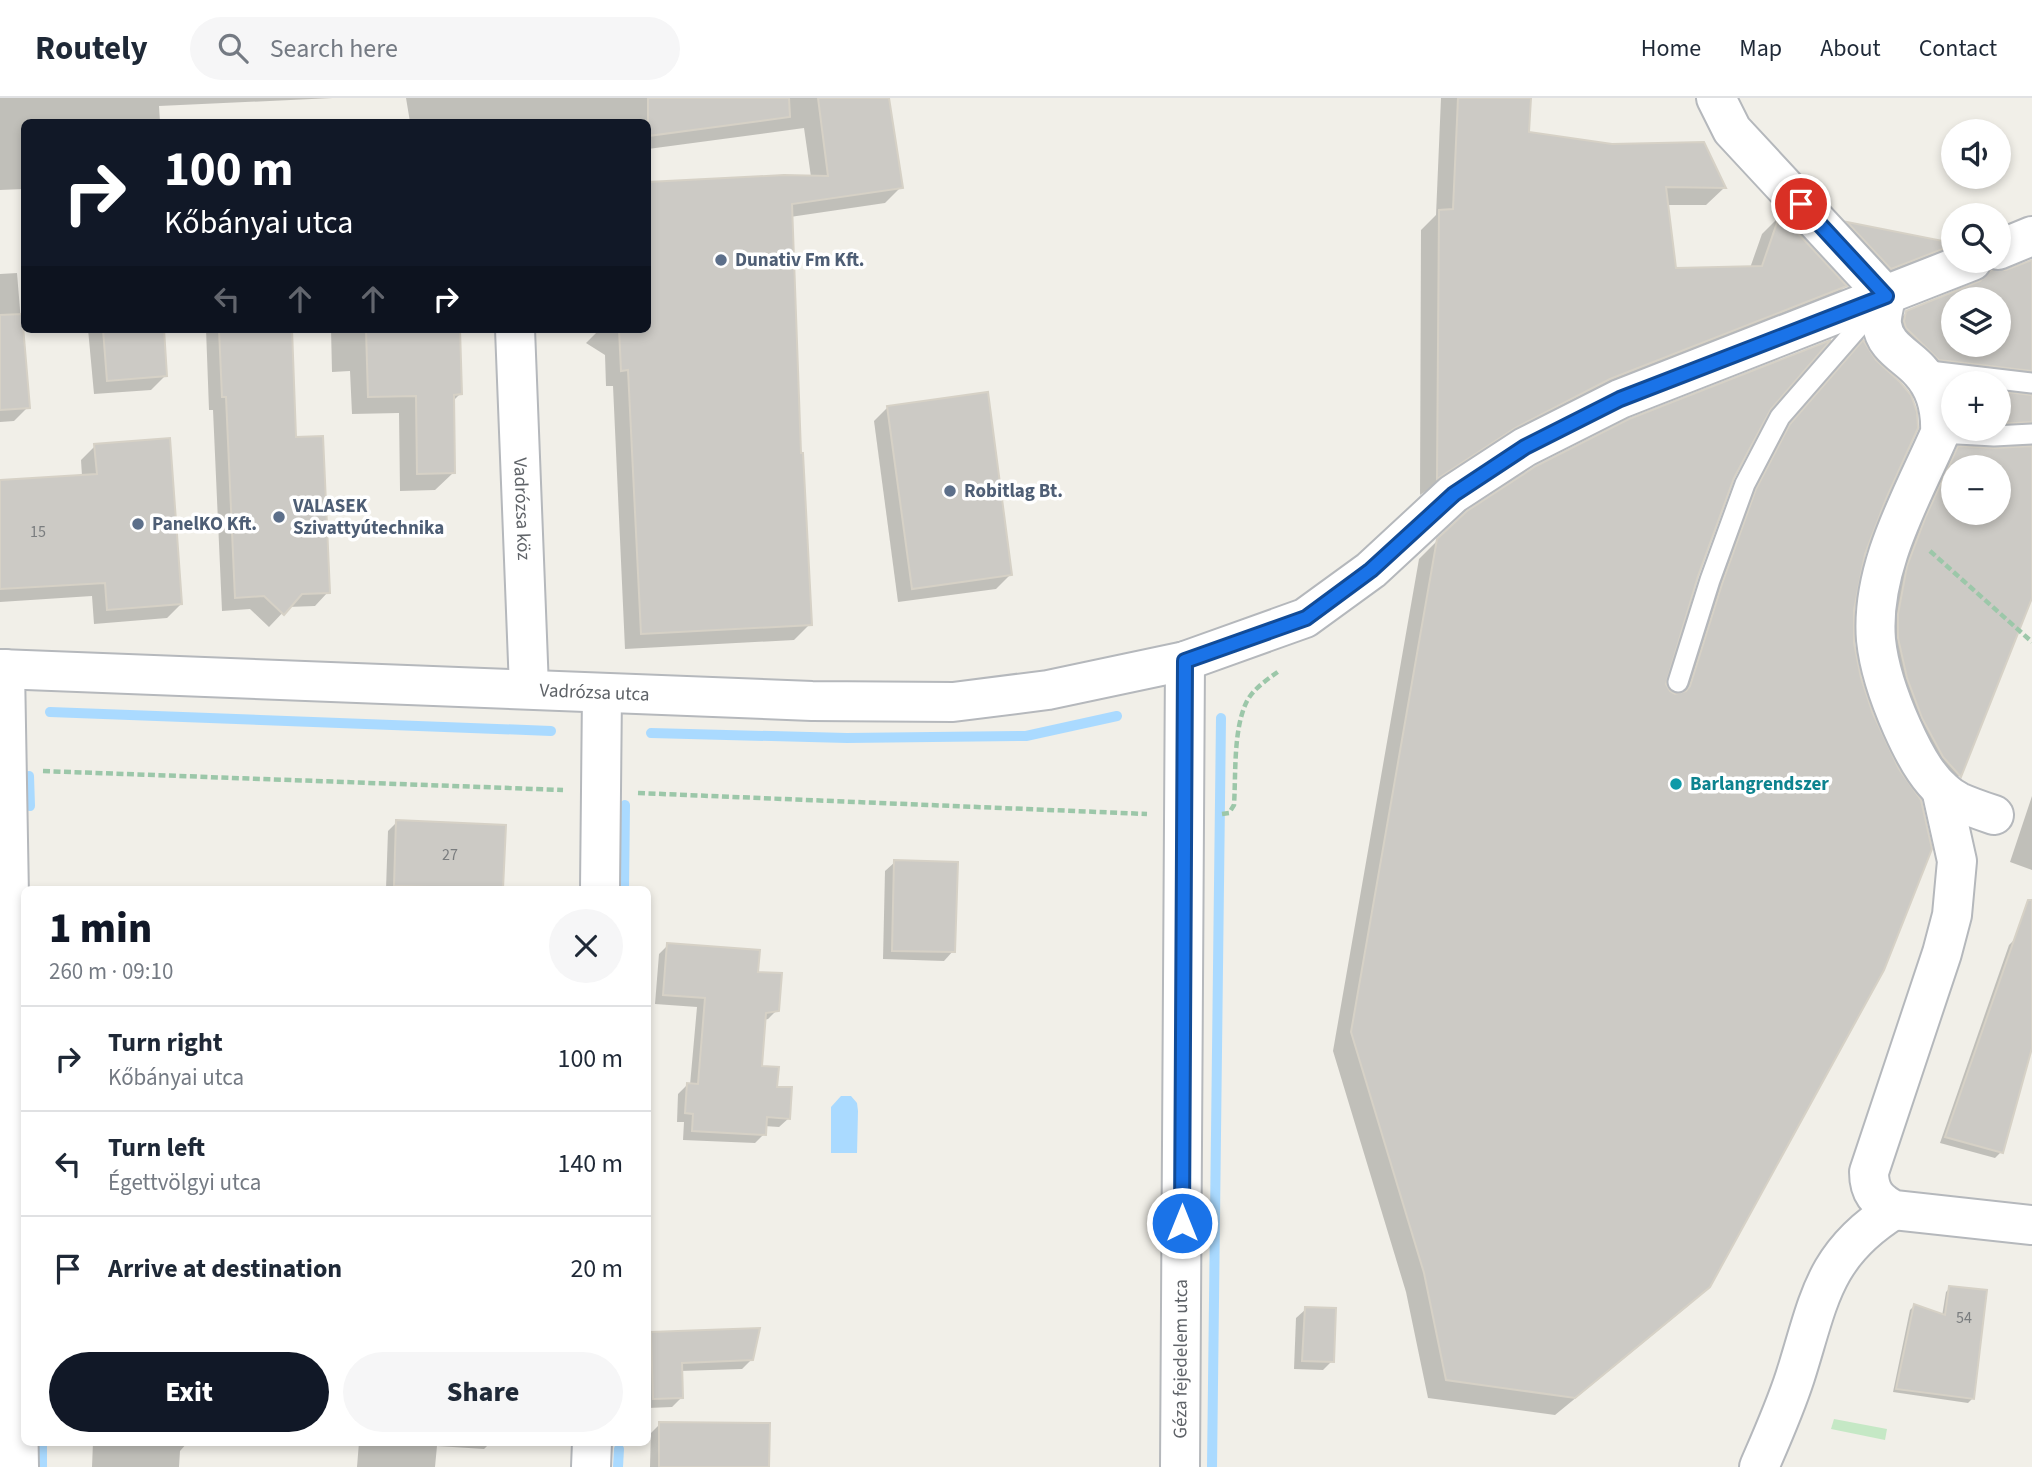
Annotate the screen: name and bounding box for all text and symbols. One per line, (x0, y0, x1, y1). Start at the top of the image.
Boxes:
search box (190, 17, 680, 80)
text: Routely (35, 25, 148, 72)
icon: search (214, 29, 252, 67)
text: Search here (270, 30, 398, 67)
text: Home (1641, 31, 1701, 66)
text: Map (1739, 31, 1782, 66)
text: About (1820, 31, 1881, 66)
text: Contact (1919, 31, 1997, 66)
map controls (1941, 119, 2011, 525)
button: sound (1941, 119, 2011, 189)
text: 100 m (164, 135, 293, 205)
icon: right (49, 147, 140, 238)
pin (1771, 174, 1831, 234)
icon: arrive (1782, 185, 1820, 223)
text: Kőbányai utca (164, 200, 353, 246)
button: search (1941, 203, 2011, 273)
place label: Dunativ Fm Kft. (735, 247, 865, 274)
marker: Dunativ Fm Kft. (713, 252, 729, 268)
icon: left (208, 280, 246, 318)
icon: ahead (281, 280, 319, 318)
icon: ahead (354, 280, 392, 318)
icon: right (427, 280, 465, 318)
button: layers (1941, 287, 2011, 357)
button: + (1941, 371, 2011, 441)
button: − (1941, 455, 2011, 525)
street label: Vadrózsa köz (507, 457, 538, 561)
place label: Robitlag Bt. (964, 478, 1063, 505)
marker: Robitlag Bt. (942, 483, 958, 499)
place label: VALASEK Szivattyútechnika (292, 493, 444, 542)
marker: VALASEK Szivattyútechnika (271, 509, 287, 525)
place label: PanelKO Kft. (152, 511, 257, 538)
marker: PanelKO Kft. (130, 516, 146, 532)
house number: 15 (30, 521, 46, 543)
street label: Vadrózsa utca (539, 677, 650, 708)
place label: Barlangrendszer (1690, 771, 1829, 798)
marker: Barlangrendszer (1668, 776, 1684, 792)
house number: 27 (442, 844, 458, 866)
text: 1 min (49, 899, 152, 959)
button: close (549, 909, 623, 983)
text: 260 m · 09:10 (49, 955, 173, 988)
text: Turn right (108, 1024, 223, 1061)
icon: right (49, 1040, 87, 1078)
text: 100 m (557, 1040, 623, 1077)
text: Kőbányai utca (108, 1061, 244, 1094)
text: Turn left (108, 1129, 205, 1166)
icon: left (49, 1145, 87, 1183)
text: 140 m (557, 1145, 623, 1182)
text: Égettvölgyi utca (108, 1166, 261, 1199)
position arrow (1145, 1186, 1219, 1260)
icon: arrive (49, 1250, 87, 1288)
text: Arrive at destination (108, 1250, 342, 1287)
text: 20 m (570, 1250, 623, 1287)
street label: Géza fejedelem utca (1167, 1279, 1195, 1439)
house number: 54 (1956, 1307, 1972, 1329)
button: Exit (49, 1352, 329, 1432)
button: Share (343, 1352, 623, 1432)

